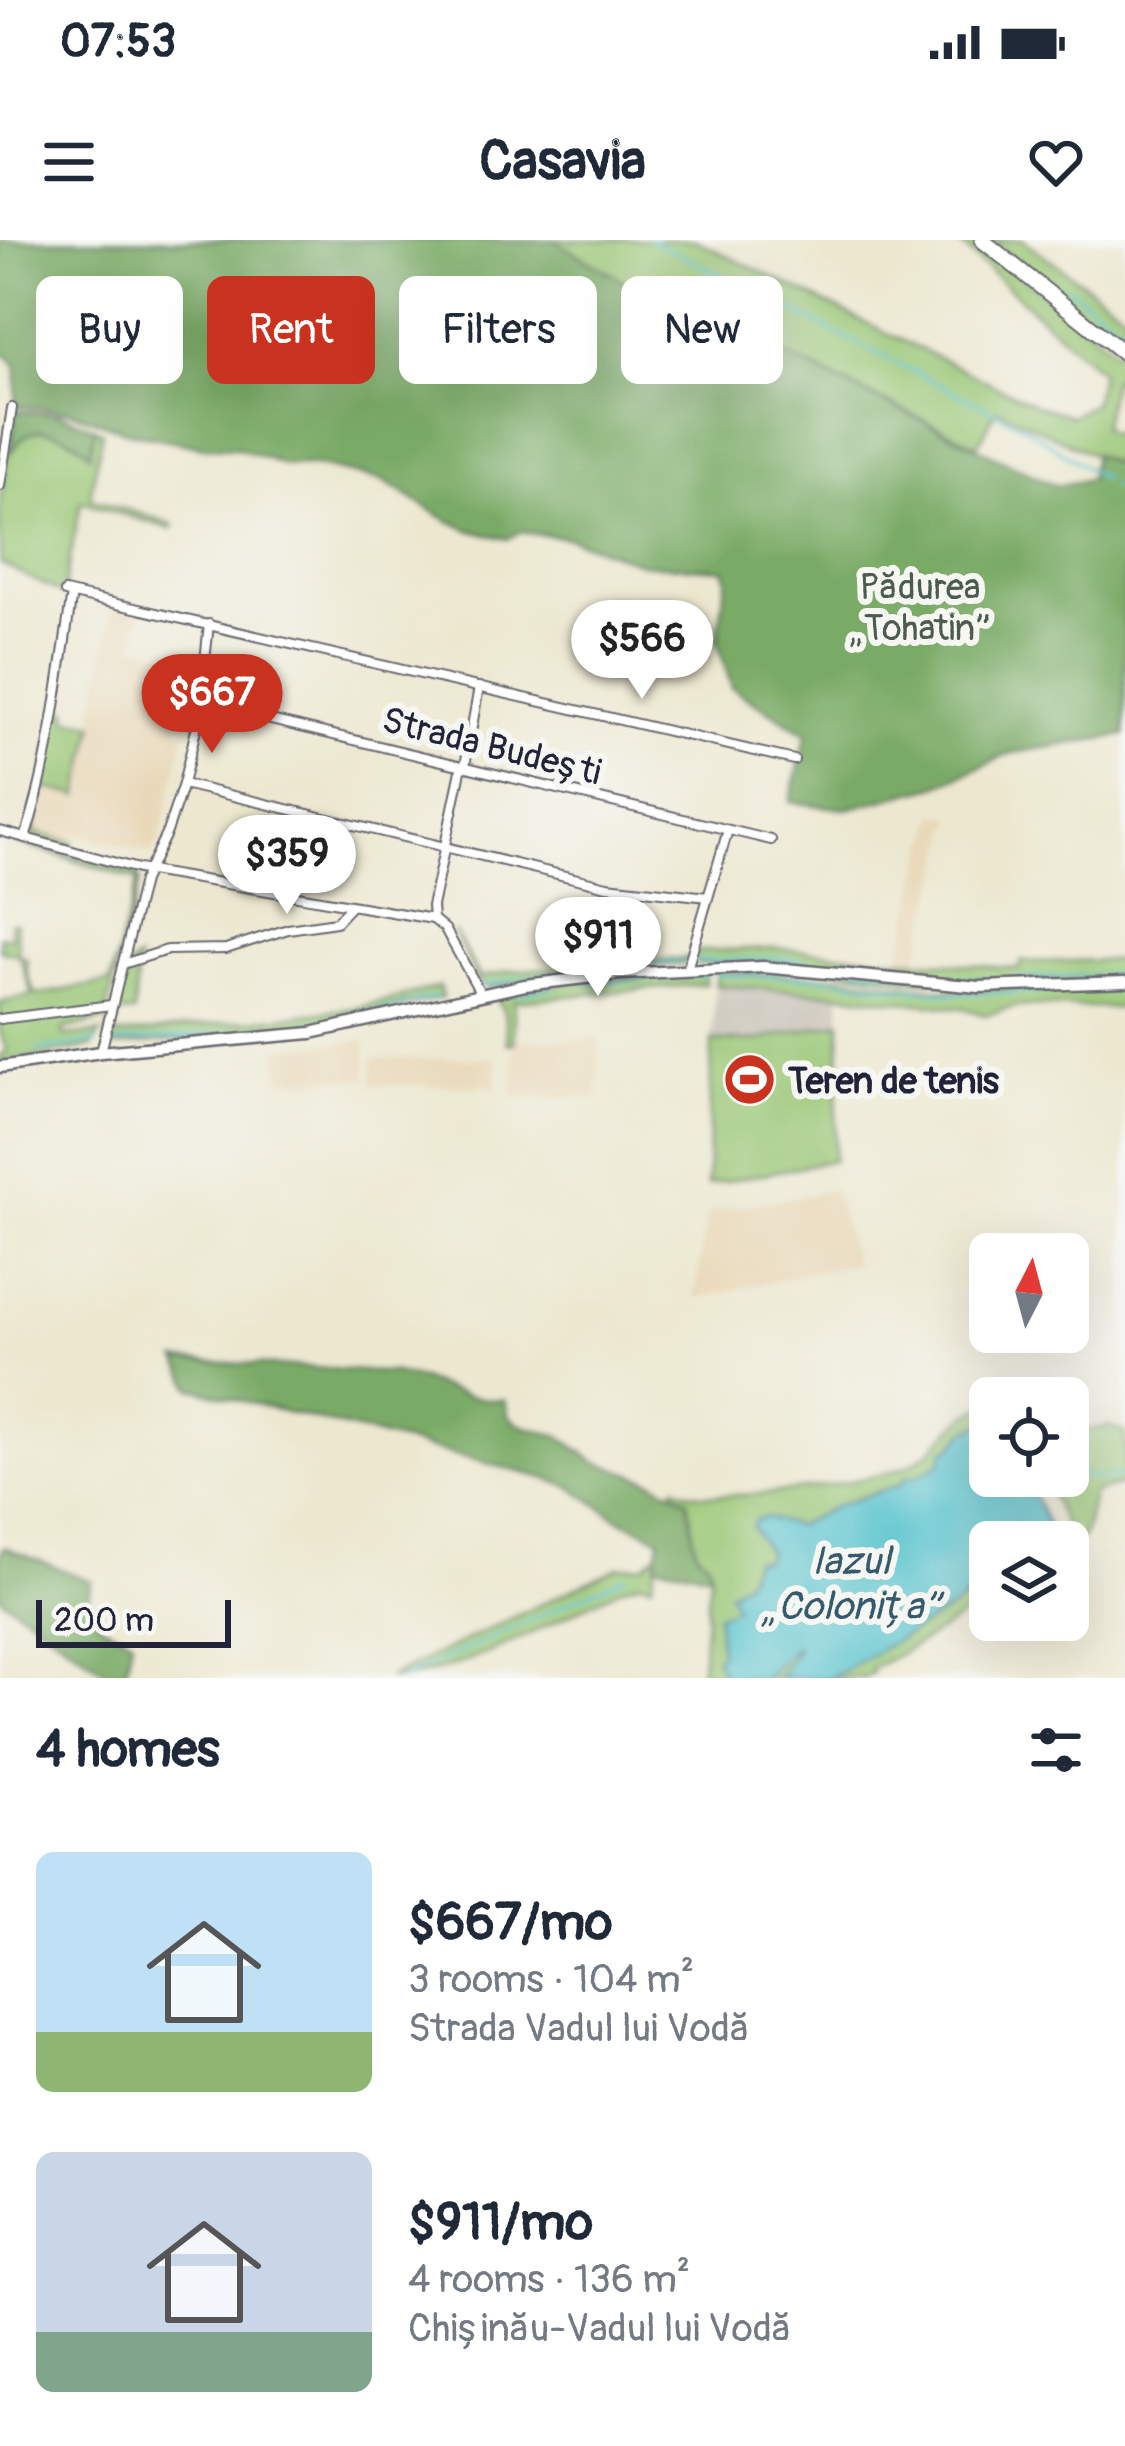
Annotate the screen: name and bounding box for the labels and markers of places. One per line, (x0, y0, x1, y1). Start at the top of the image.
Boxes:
pin: $566 (571, 600, 713, 702)
pin: $667 (141, 654, 283, 756)
pin: $359 (216, 815, 358, 917)
pin: $911 (527, 897, 669, 999)
sports icon: Teren de tenis (721, 1052, 777, 1108)
place label: Teren de tenis (788, 1059, 1000, 1104)

